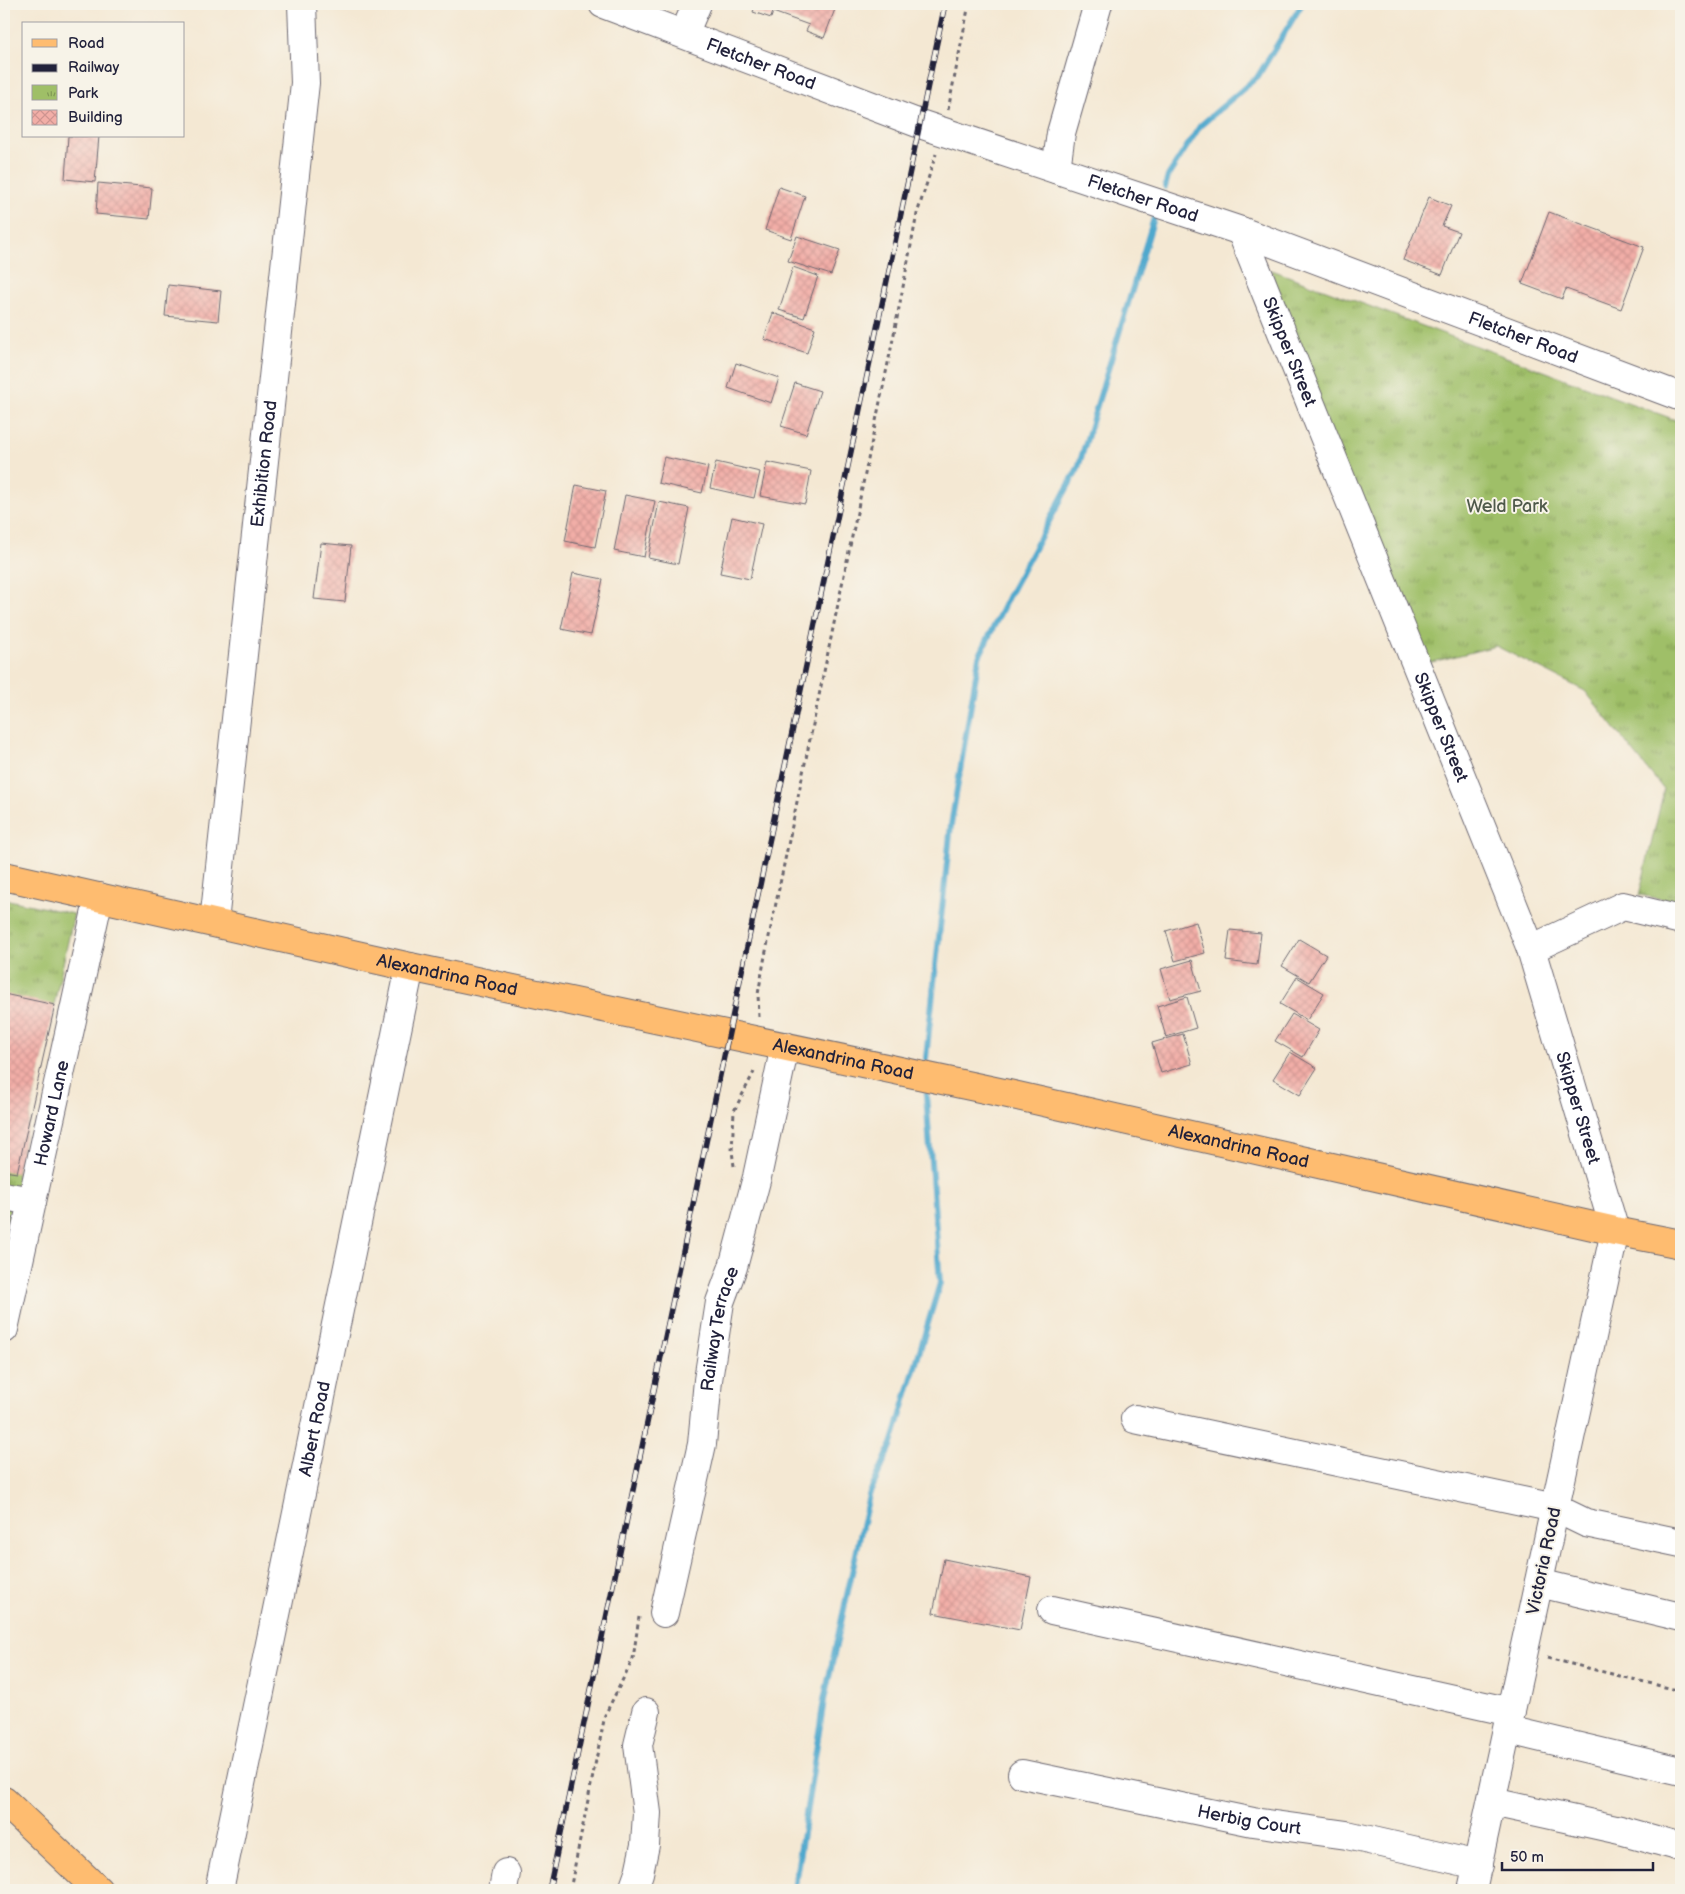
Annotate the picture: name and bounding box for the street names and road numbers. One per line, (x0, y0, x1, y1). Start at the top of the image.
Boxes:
street label: Fletcher Road (703, 34, 819, 94)
street label: Fletcher Road (1085, 170, 1201, 227)
street label: Skipper Street (1258, 294, 1321, 410)
street label: Fletcher Road (1466, 307, 1581, 368)
street label: Exhibition Road (246, 399, 281, 528)
street label: Skipper Street (1410, 669, 1473, 785)
street label: Alexandrina Road (375, 949, 519, 1000)
street label: Alexandrina Road (771, 1034, 916, 1084)
street label: Skipper Street (1552, 1049, 1605, 1167)
street label: Howard Lane (30, 1058, 73, 1168)
street label: Alexandrina Road (1167, 1120, 1311, 1172)
street label: Railway Terrace (696, 1263, 743, 1392)
street label: Albert Road (294, 1379, 335, 1478)
street label: Victoria Road (1522, 1505, 1566, 1617)
street label: Herbig Court (1196, 1800, 1303, 1839)

